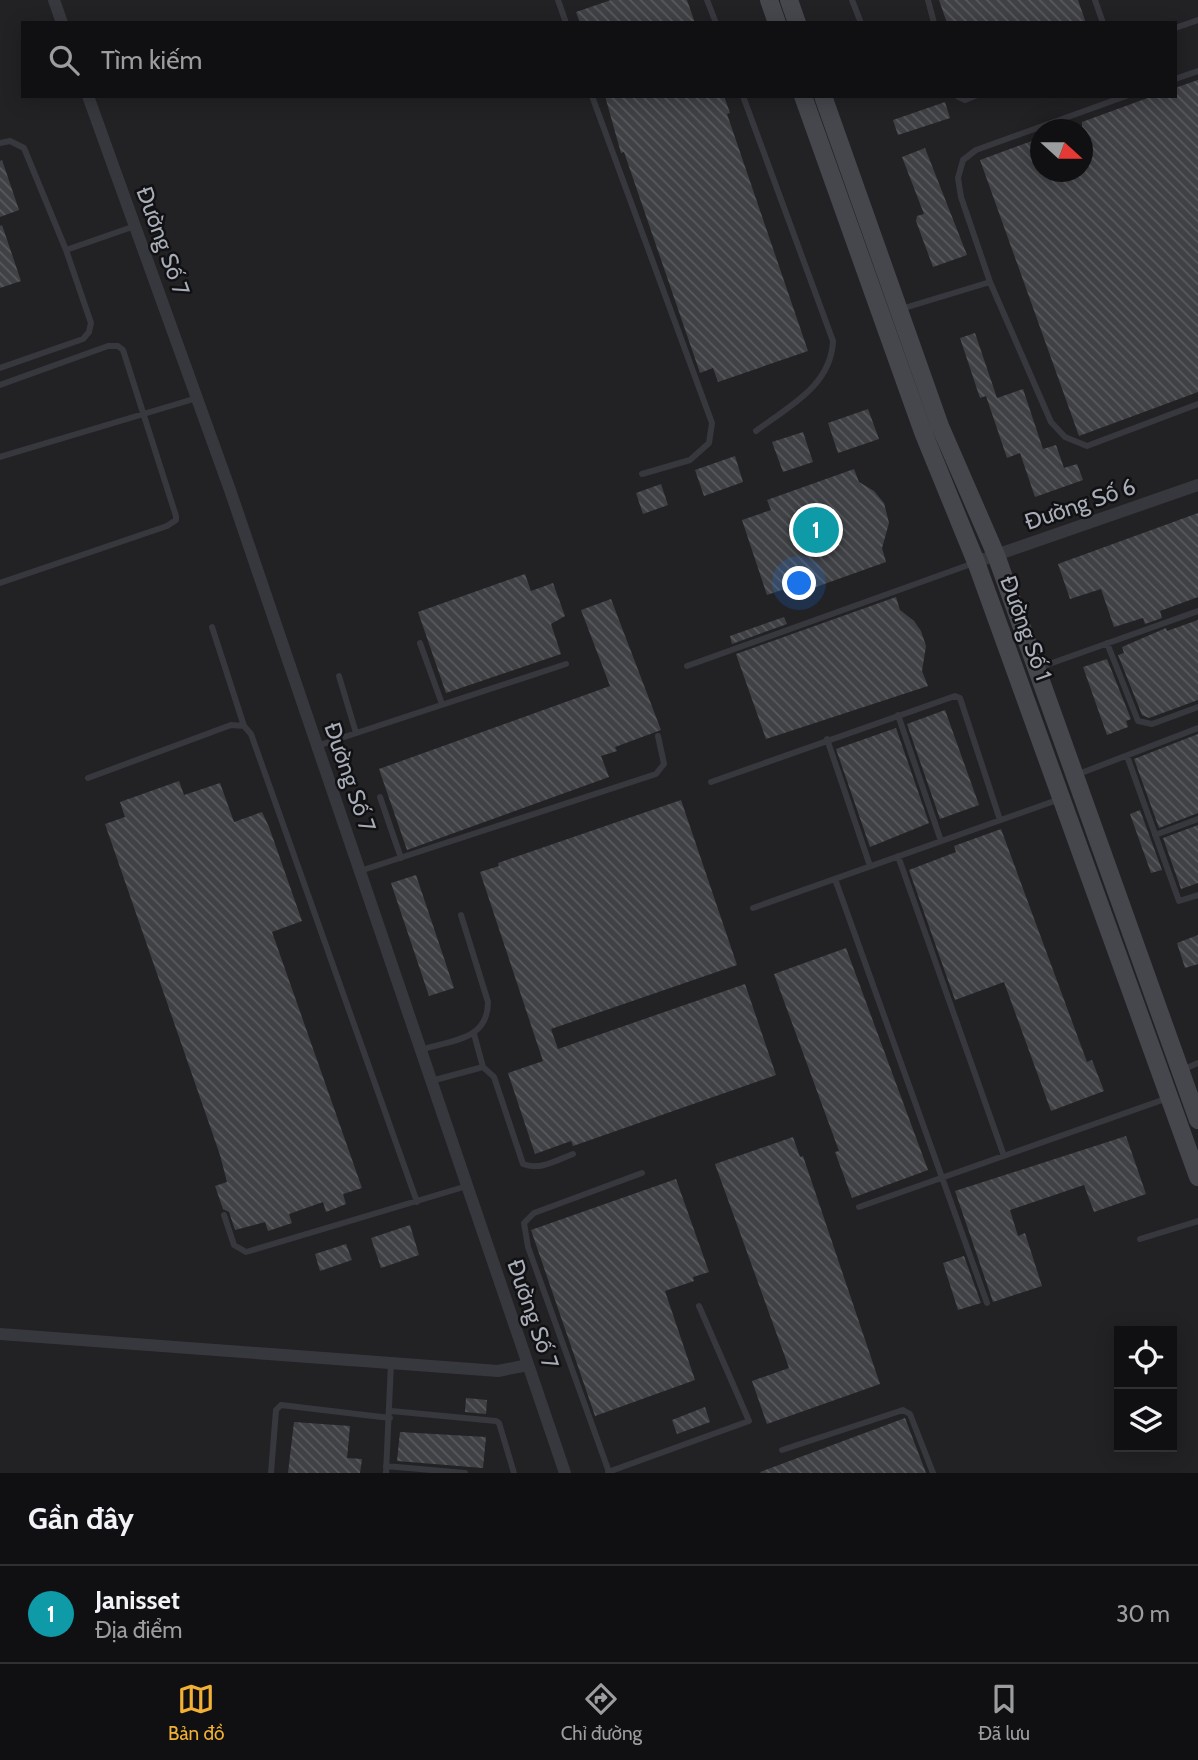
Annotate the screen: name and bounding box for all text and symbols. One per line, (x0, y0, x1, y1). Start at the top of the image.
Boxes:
search box (21, 21, 1177, 98)
icon: search (45, 41, 83, 79)
text: Tìm kiếm (101, 44, 202, 76)
north arrow (1030, 119, 1093, 182)
street label: Đường Số 7 (130, 183, 196, 300)
street label: Đường Số 6 (1021, 472, 1139, 536)
pin: 1 (793, 504, 839, 556)
your location (782, 566, 816, 600)
street label: Đường Số 1 (994, 572, 1058, 684)
street label: Đường Số 7 (318, 719, 382, 836)
street label: Đường Số 7 (501, 1256, 565, 1373)
map controls (1114, 1326, 1177, 1452)
button: locate (1114, 1326, 1177, 1389)
button: layers (1114, 1389, 1177, 1452)
text: Gần đây (28, 1500, 134, 1537)
text: Janisset (95, 1584, 180, 1616)
text: 1 (47, 1600, 55, 1628)
text: 30 m (1116, 1600, 1170, 1628)
text: Địa điểm (95, 1616, 182, 1644)
tab: Bản đồ (168, 1680, 224, 1745)
tab: Chỉ đường (561, 1680, 642, 1745)
tab: Đã lưu (978, 1680, 1030, 1745)

